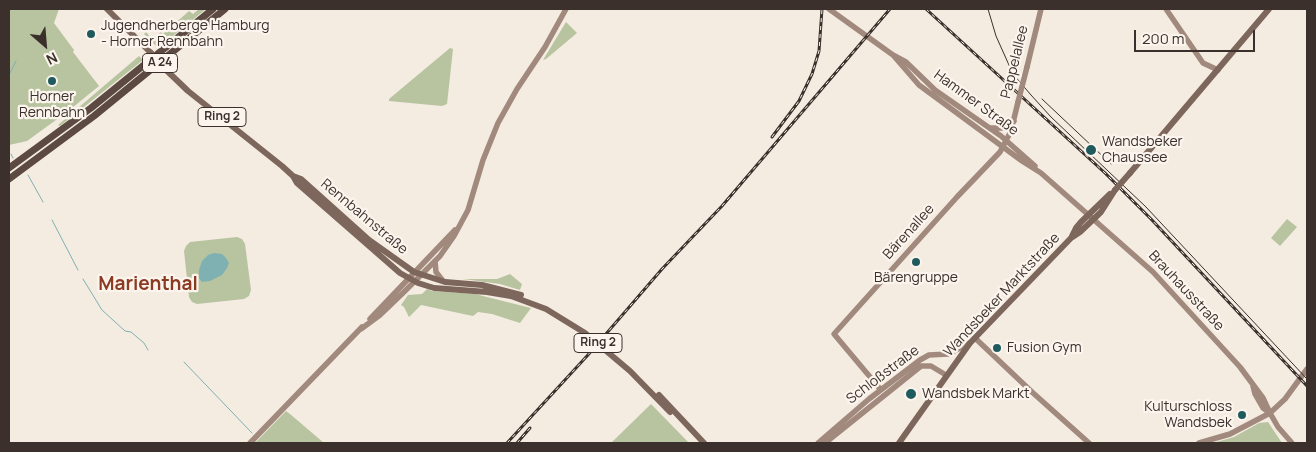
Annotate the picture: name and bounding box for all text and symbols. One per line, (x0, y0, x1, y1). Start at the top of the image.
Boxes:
place label: Jugendherberge Hamburg - Horner Rennbahn (101, 18, 270, 50)
north arrow (20, 20, 70, 70)
scale bar (1136, 20, 1257, 52)
street label: Pappelallee (998, 24, 1032, 100)
marker: Jugendherberge Hamburg - Horner Rennbahn (85, 28, 97, 40)
text: 200 m (1142, 28, 1185, 49)
text: N (43, 48, 61, 70)
road number: A 24 (142, 54, 178, 72)
street label: Hammer Straße (930, 67, 1022, 139)
marker: Horner Rennbahn (46, 75, 58, 87)
place label: Horner Rennbahn (19, 89, 85, 121)
road number: Ring 2 (198, 108, 246, 126)
place label: Wandsbeker Chaussee (1102, 134, 1183, 166)
marker: Wandsbeker Chaussee (1084, 143, 1098, 157)
street label: Rennbahnstraße (317, 176, 411, 258)
street label: Bärenallee (880, 201, 938, 263)
street label: Wandsbeker Marktstraße (940, 230, 1064, 360)
street label: Brauhausstraße (1145, 248, 1227, 334)
marker: Bärengruppe (910, 256, 922, 268)
place label: Bärengruppe (874, 270, 958, 286)
district label: Marienthal (98, 274, 198, 296)
road number: Ring 2 (574, 333, 622, 352)
place label: Fusion Gym (1007, 340, 1082, 356)
street label: Schloßstraße (843, 342, 923, 408)
marker: Fusion Gym (991, 342, 1003, 354)
place label: Wandsbek Markt (922, 386, 1030, 402)
marker: Wandsbek Markt (904, 387, 918, 401)
place label: Kulturschloss Wandsbek (1144, 399, 1232, 432)
marker: Kulturschloss Wandsbek (1236, 409, 1248, 421)

